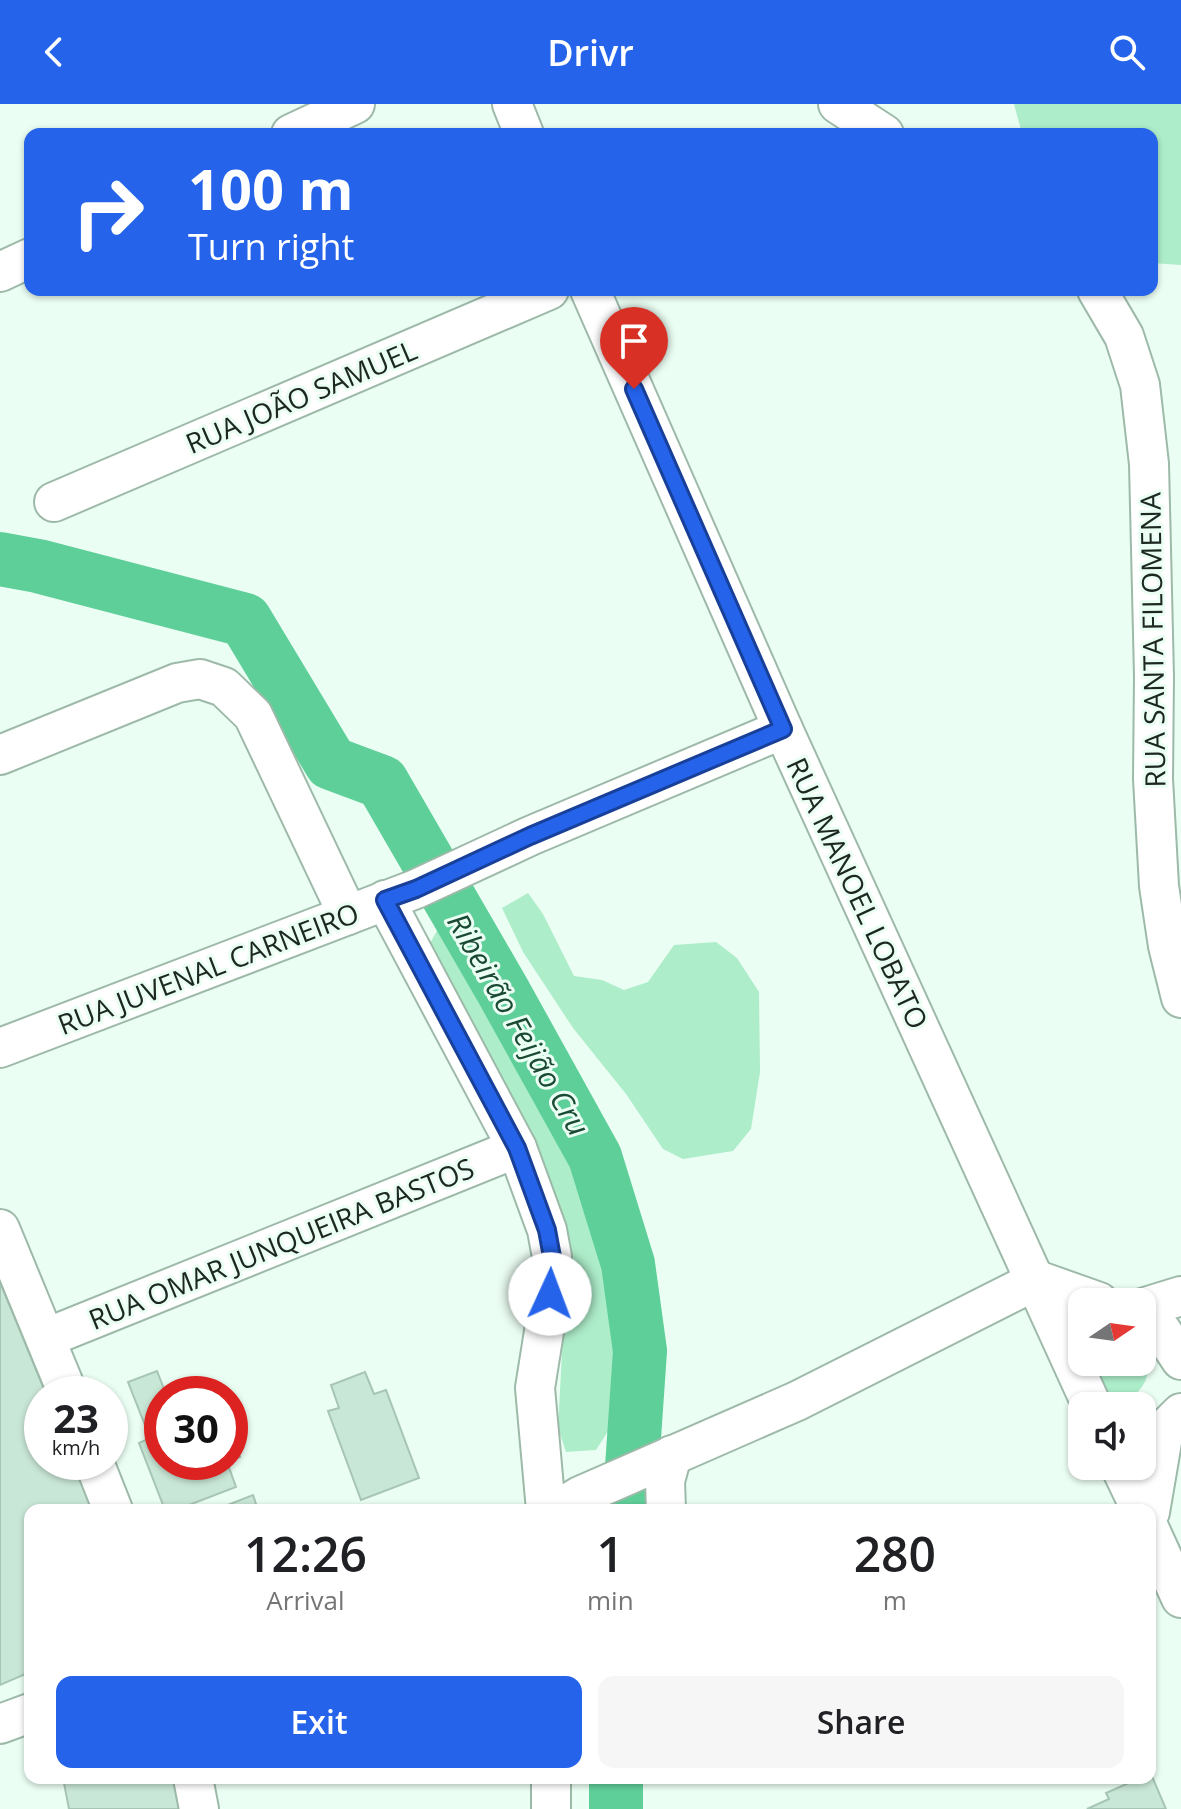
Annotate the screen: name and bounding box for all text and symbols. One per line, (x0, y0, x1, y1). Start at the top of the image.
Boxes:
text: Drivr (547, 28, 634, 77)
icon: back (32, 30, 76, 74)
icon: search (1105, 30, 1149, 74)
text: 100 m (188, 150, 354, 226)
icon: right (56, 160, 160, 264)
text: Turn right (188, 222, 354, 271)
pin (600, 307, 668, 389)
icon: arrive (612, 319, 656, 363)
street label: RUA JOÃO SAMUEL (180, 330, 422, 462)
street label: RUA SANTA FILOMENA (1130, 492, 1174, 788)
street label: RUA MANOEL LOBATO (778, 751, 938, 1035)
street label: RUA JUVENAL CARNEIRO (52, 893, 364, 1043)
water label: Ribeirão Feijão Cru (439, 905, 599, 1143)
street label: RUA OMAR JUNQUEIRA BASTOS (83, 1148, 479, 1338)
position arrow (508, 1252, 592, 1336)
north arrow (1068, 1288, 1156, 1376)
map controls (1068, 1288, 1156, 1480)
speed limit sign: 30 (144, 1376, 248, 1480)
text: 23 (53, 1390, 99, 1445)
button: sound (1068, 1392, 1156, 1480)
text: km/h (52, 1434, 100, 1461)
text: 12:26 (244, 1521, 367, 1586)
text: 1 (597, 1521, 624, 1586)
text: 280 (854, 1521, 936, 1586)
text: Arrival (266, 1582, 345, 1618)
text: min (587, 1582, 634, 1618)
text: m (883, 1582, 907, 1618)
button: Exit (56, 1676, 582, 1768)
button: Share (598, 1676, 1124, 1768)

